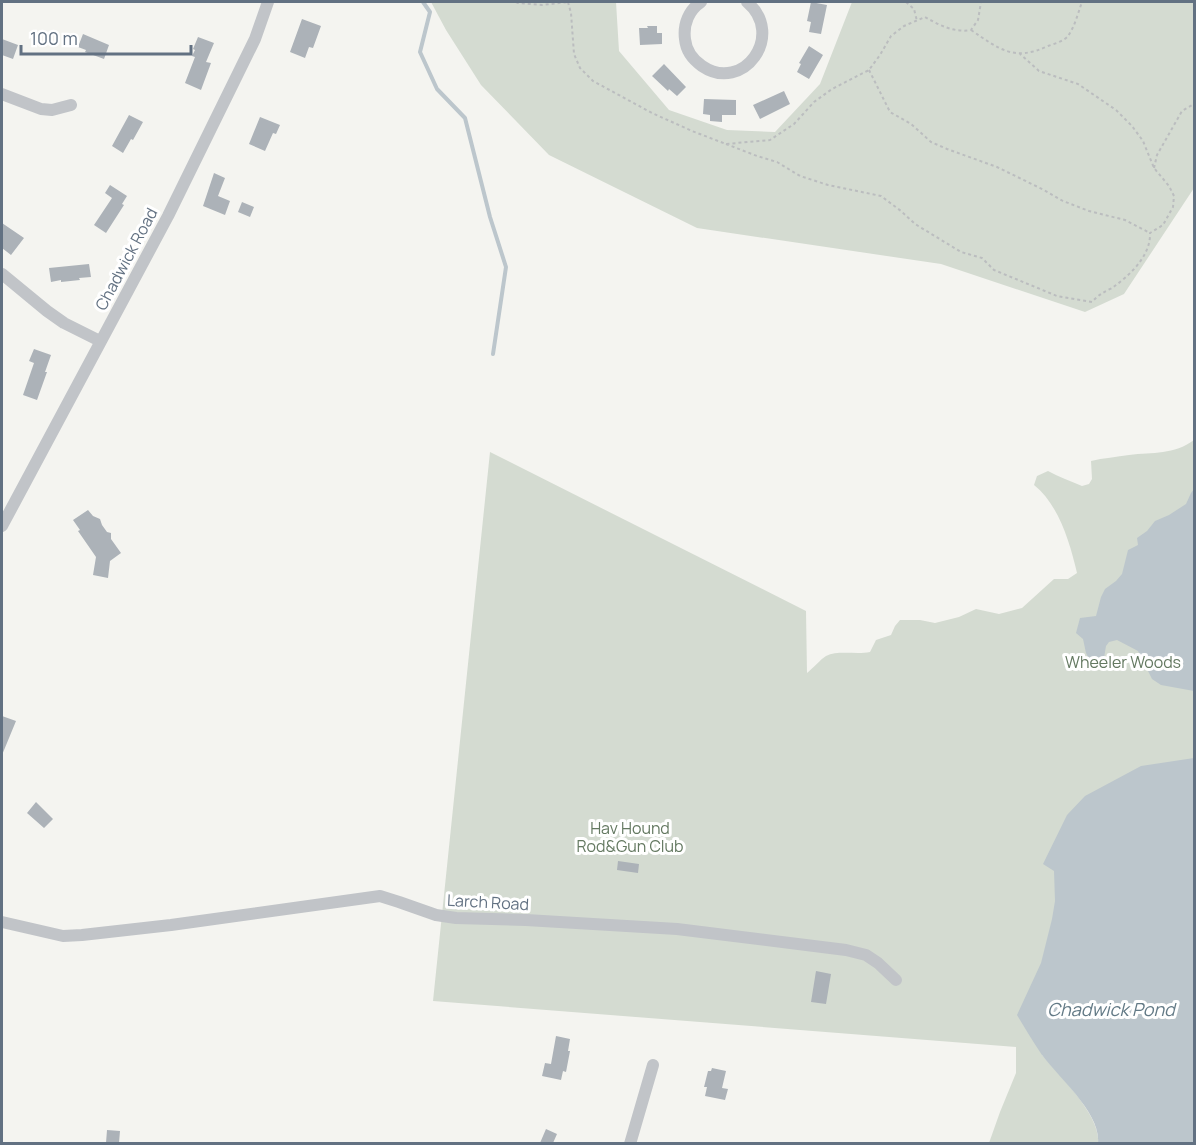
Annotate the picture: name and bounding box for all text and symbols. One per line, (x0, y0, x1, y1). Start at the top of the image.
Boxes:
scale bar (21, 18, 190, 56)
text: 100 m (30, 26, 78, 50)
street label: Chadwick Road (90, 204, 162, 314)
park label: Wheeler Woods (1065, 651, 1181, 673)
park label: Hav Hound Rod&Gun Club (576, 817, 684, 857)
street label: Larch Road (446, 889, 530, 915)
water label: Chadwick Pond (1047, 997, 1177, 1021)

